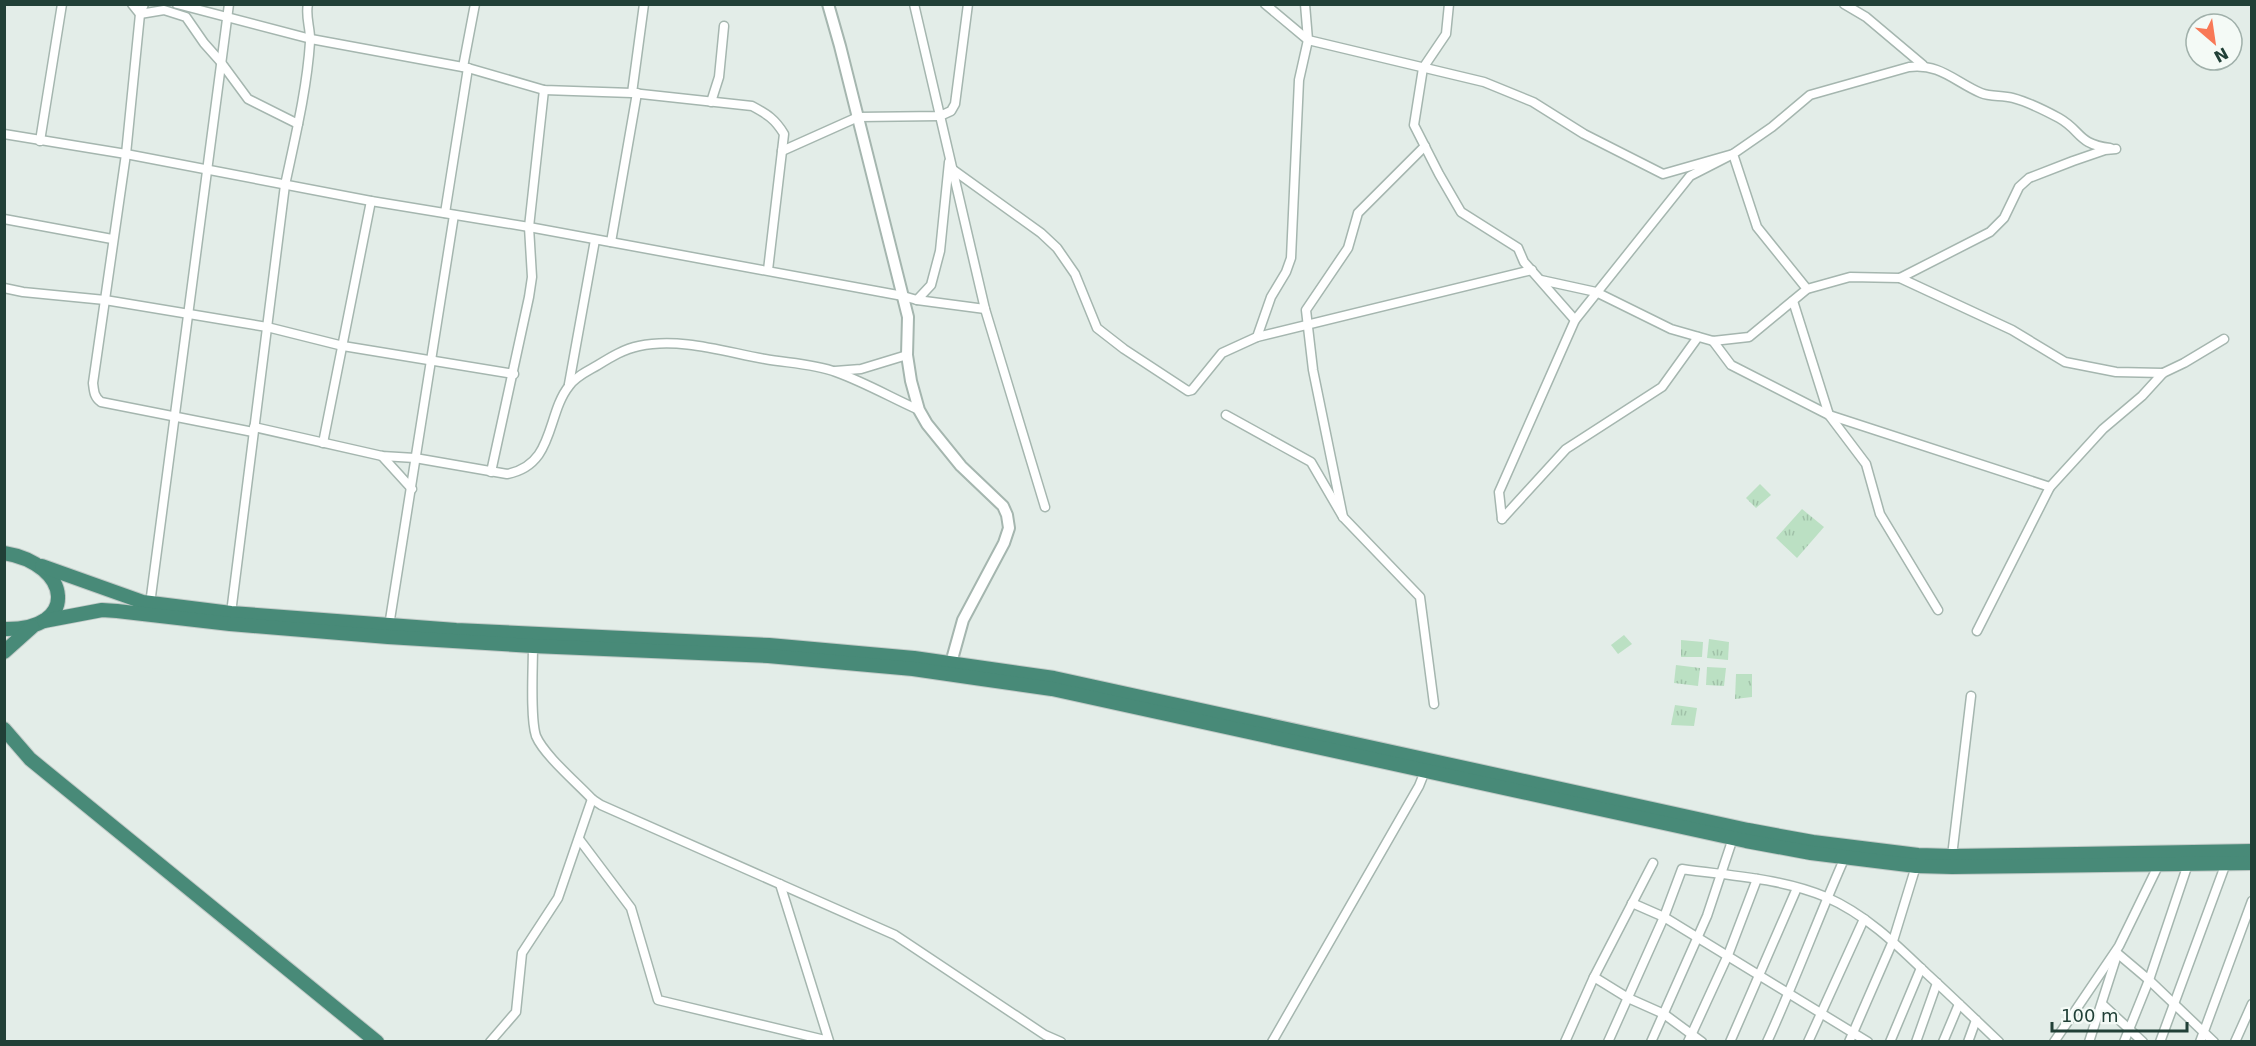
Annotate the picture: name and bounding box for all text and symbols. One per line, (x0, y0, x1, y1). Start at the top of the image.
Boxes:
north arrow (2184, 12, 2244, 72)
text: N (2211, 43, 2231, 66)
scale bar (2052, 995, 2187, 1033)
text: 100 m (2061, 1005, 2119, 1026)

